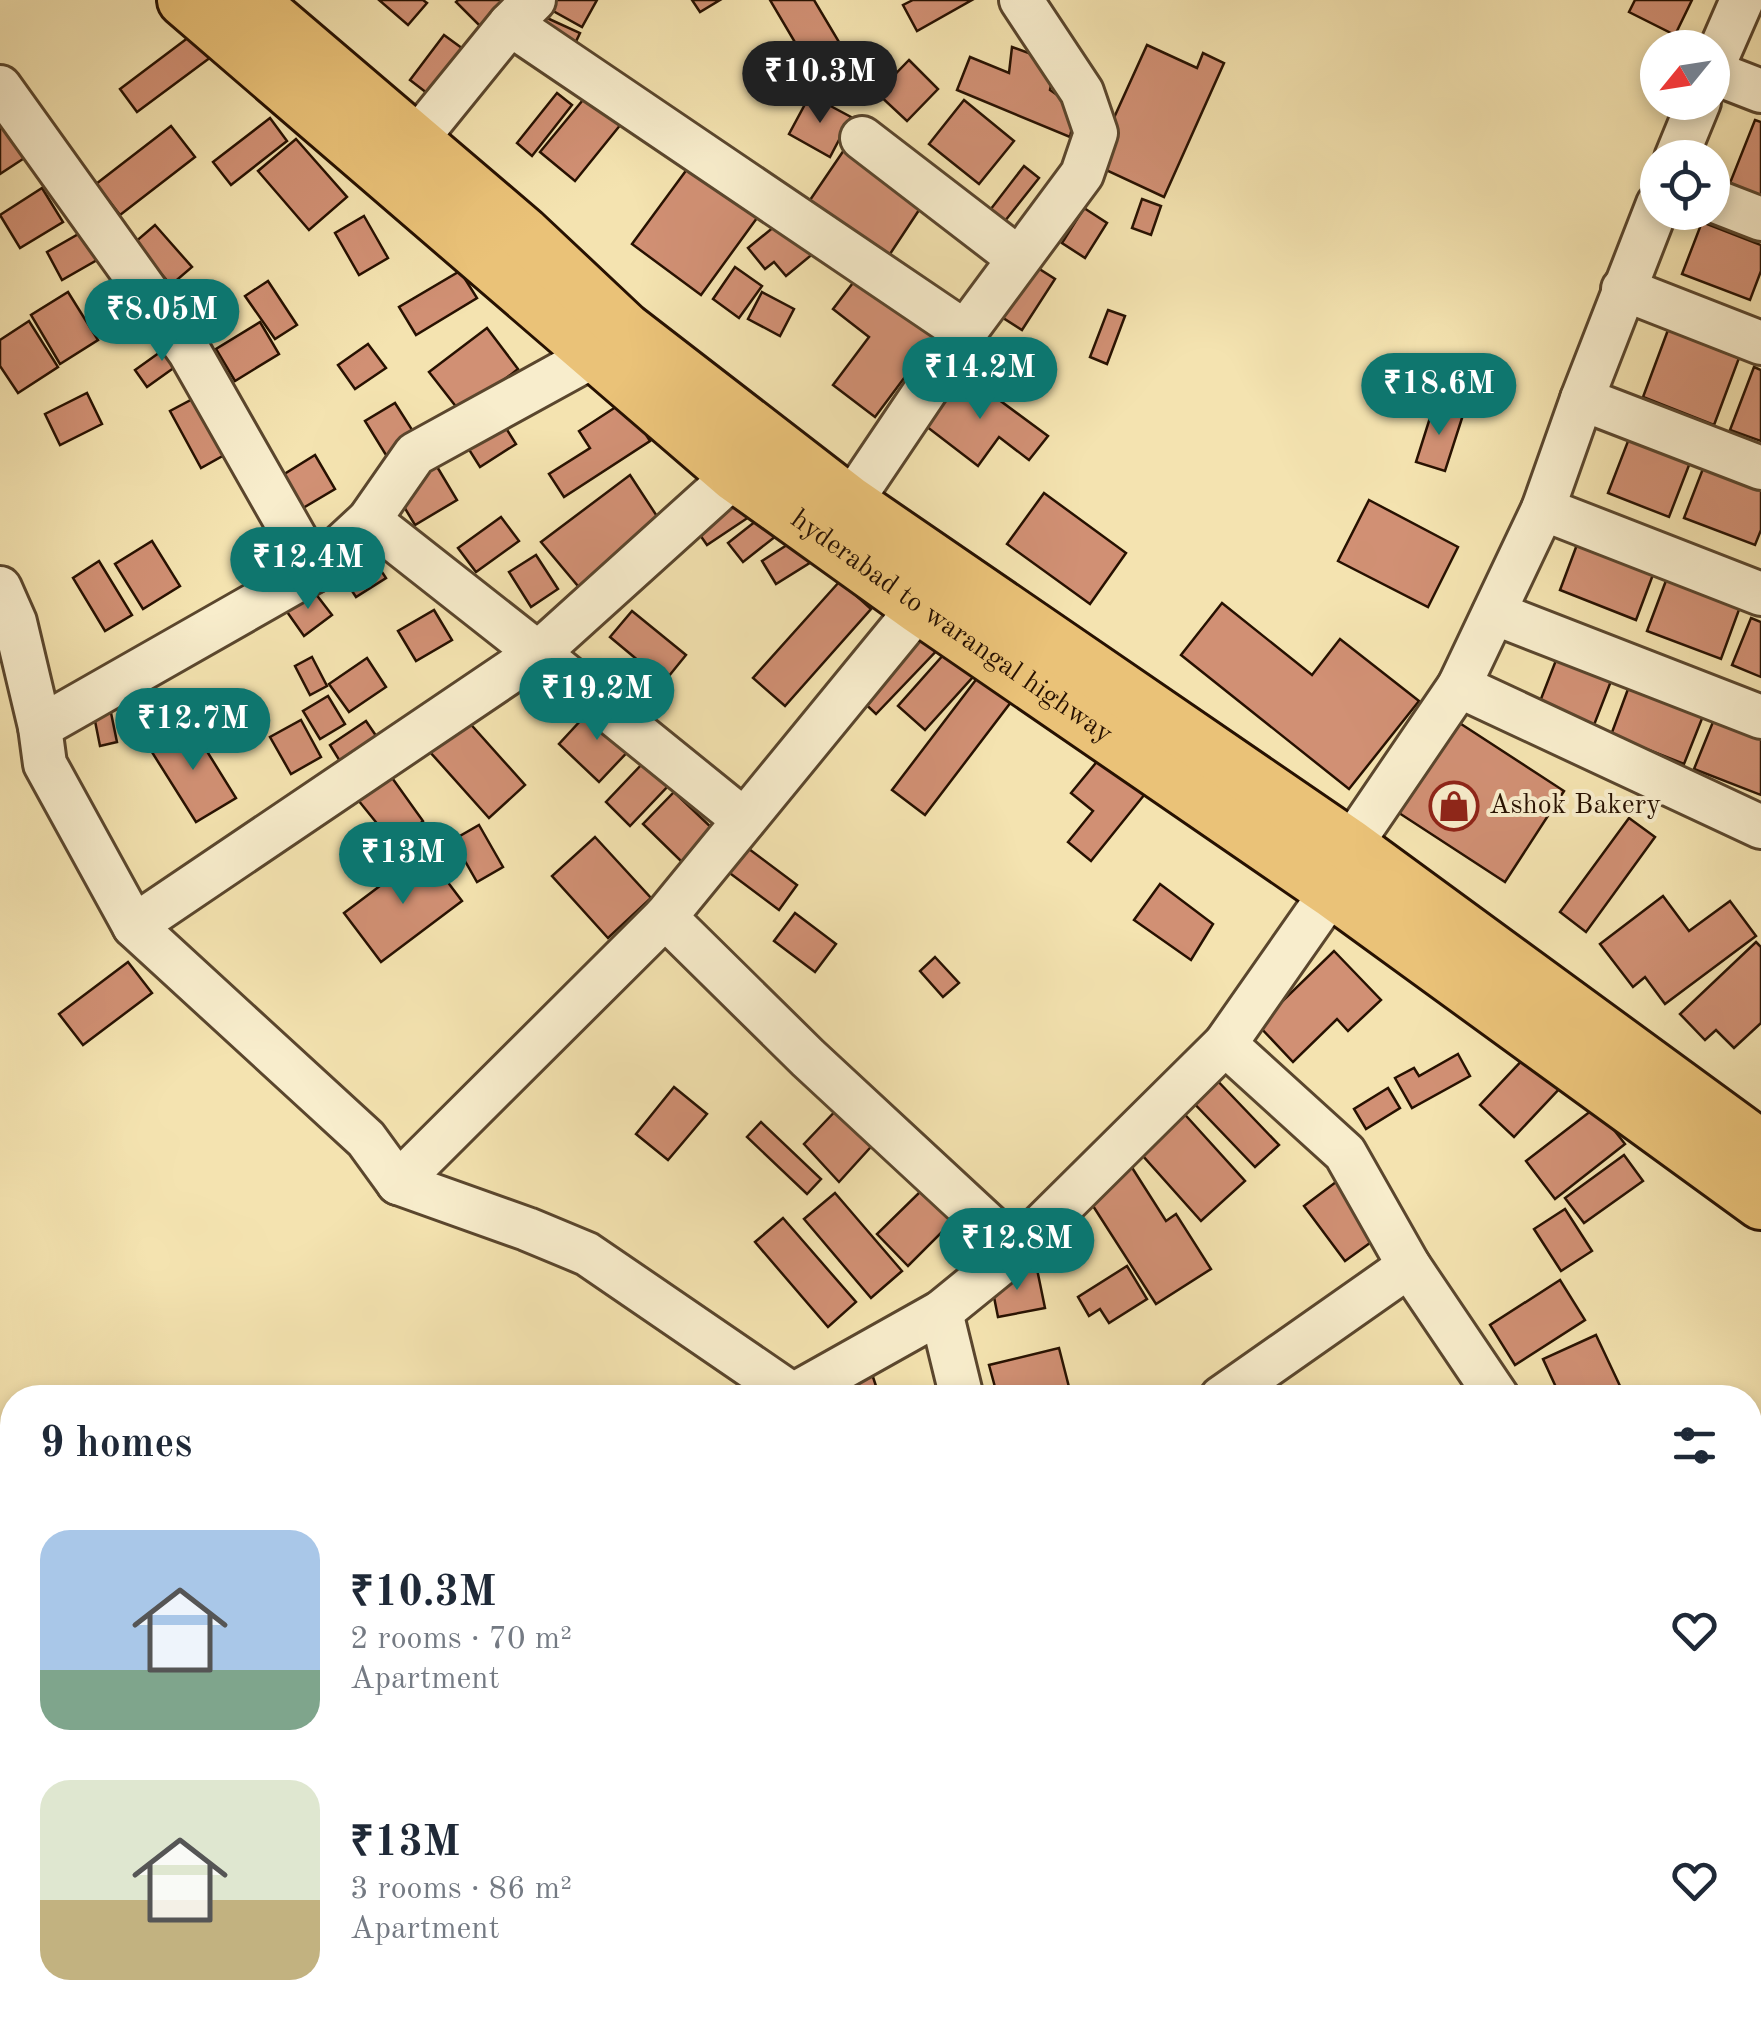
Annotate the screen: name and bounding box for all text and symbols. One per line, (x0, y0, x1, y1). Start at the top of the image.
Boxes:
north arrow (1640, 30, 1730, 120)
map controls (1640, 30, 1730, 230)
pin: ₹10.3M (739, 41, 901, 126)
text: ₹10.3M (764, 57, 876, 89)
button: locate (1640, 140, 1730, 230)
pin: ₹8.05M (81, 279, 243, 364)
text: ₹8.05M (106, 295, 218, 327)
pin: ₹14.2M (899, 337, 1061, 422)
text: ₹14.2M (924, 353, 1036, 385)
pin: ₹18.6M (1358, 353, 1520, 438)
text: ₹18.6M (1383, 369, 1495, 401)
street label: hyderabad to warangal highway (785, 505, 1117, 749)
pin: ₹12.4M (227, 527, 389, 612)
text: ₹12.4M (252, 543, 364, 575)
pin: ₹19.2M (516, 658, 678, 743)
text: ₹19.2M (541, 674, 653, 706)
pin: ₹12.7M (112, 688, 274, 773)
text: ₹12.7M (137, 704, 249, 736)
shop icon: Ashok Bakery (1428, 780, 1480, 832)
place label: Ashok Bakery (1489, 792, 1661, 820)
pin: ₹13M (344, 822, 462, 907)
text: ₹13M (361, 838, 445, 870)
pin: ₹12.8M (936, 1208, 1098, 1293)
text: ₹12.8M (961, 1224, 1073, 1256)
icon: filters (1667, 1418, 1722, 1473)
text: 9 homes (40, 1424, 192, 1466)
icon: home (120, 1570, 240, 1690)
text: ₹10.3M (350, 1573, 496, 1615)
icon: heart (1667, 1603, 1722, 1658)
text: 2 rooms · 70 m² (350, 1624, 572, 1656)
text: Apartment (350, 1664, 500, 1696)
icon: home (120, 1820, 240, 1940)
text: ₹13M (350, 1823, 460, 1865)
icon: heart (1667, 1853, 1722, 1908)
text: 3 rooms · 86 m² (350, 1874, 572, 1906)
text: Apartment (350, 1914, 500, 1946)

